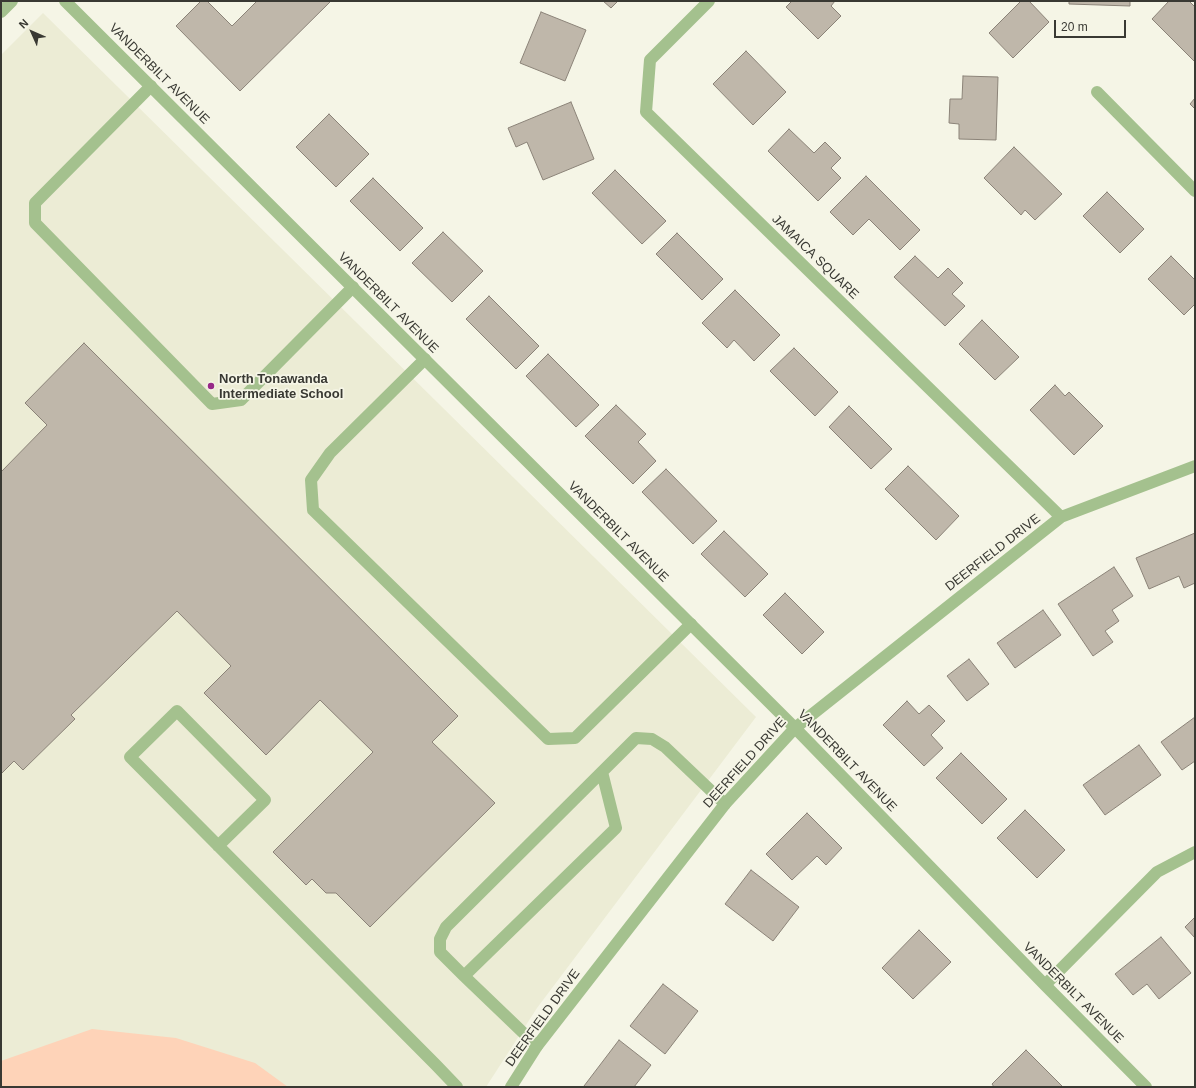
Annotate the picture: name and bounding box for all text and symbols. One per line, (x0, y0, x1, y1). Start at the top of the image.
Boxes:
north arrow (12, 12, 52, 52)
scale bar (1056, 12, 1128, 38)
text: N (16, 16, 31, 31)
street label: VANDERBILT AVENUE (105, 20, 213, 128)
text: 20 m (1061, 20, 1088, 34)
street label: JAMAICA SQUARE (768, 211, 862, 303)
street label: VANDERBILT AVENUE (334, 249, 442, 357)
place label: North Tonawanda Intermediate School (219, 371, 343, 402)
marker: North Tonawanda Intermediate School (206, 381, 216, 391)
street label: VANDERBILT AVENUE (564, 478, 672, 586)
street label: DEERFIELD DRIVE (942, 511, 1044, 595)
street label: VANDERBILT AVENUE (794, 707, 900, 815)
street label: DEERFIELD DRIVE (700, 715, 790, 811)
street label: VANDERBILT AVENUE (1019, 939, 1127, 1047)
street label: DEERFIELD DRIVE (503, 966, 583, 1070)

